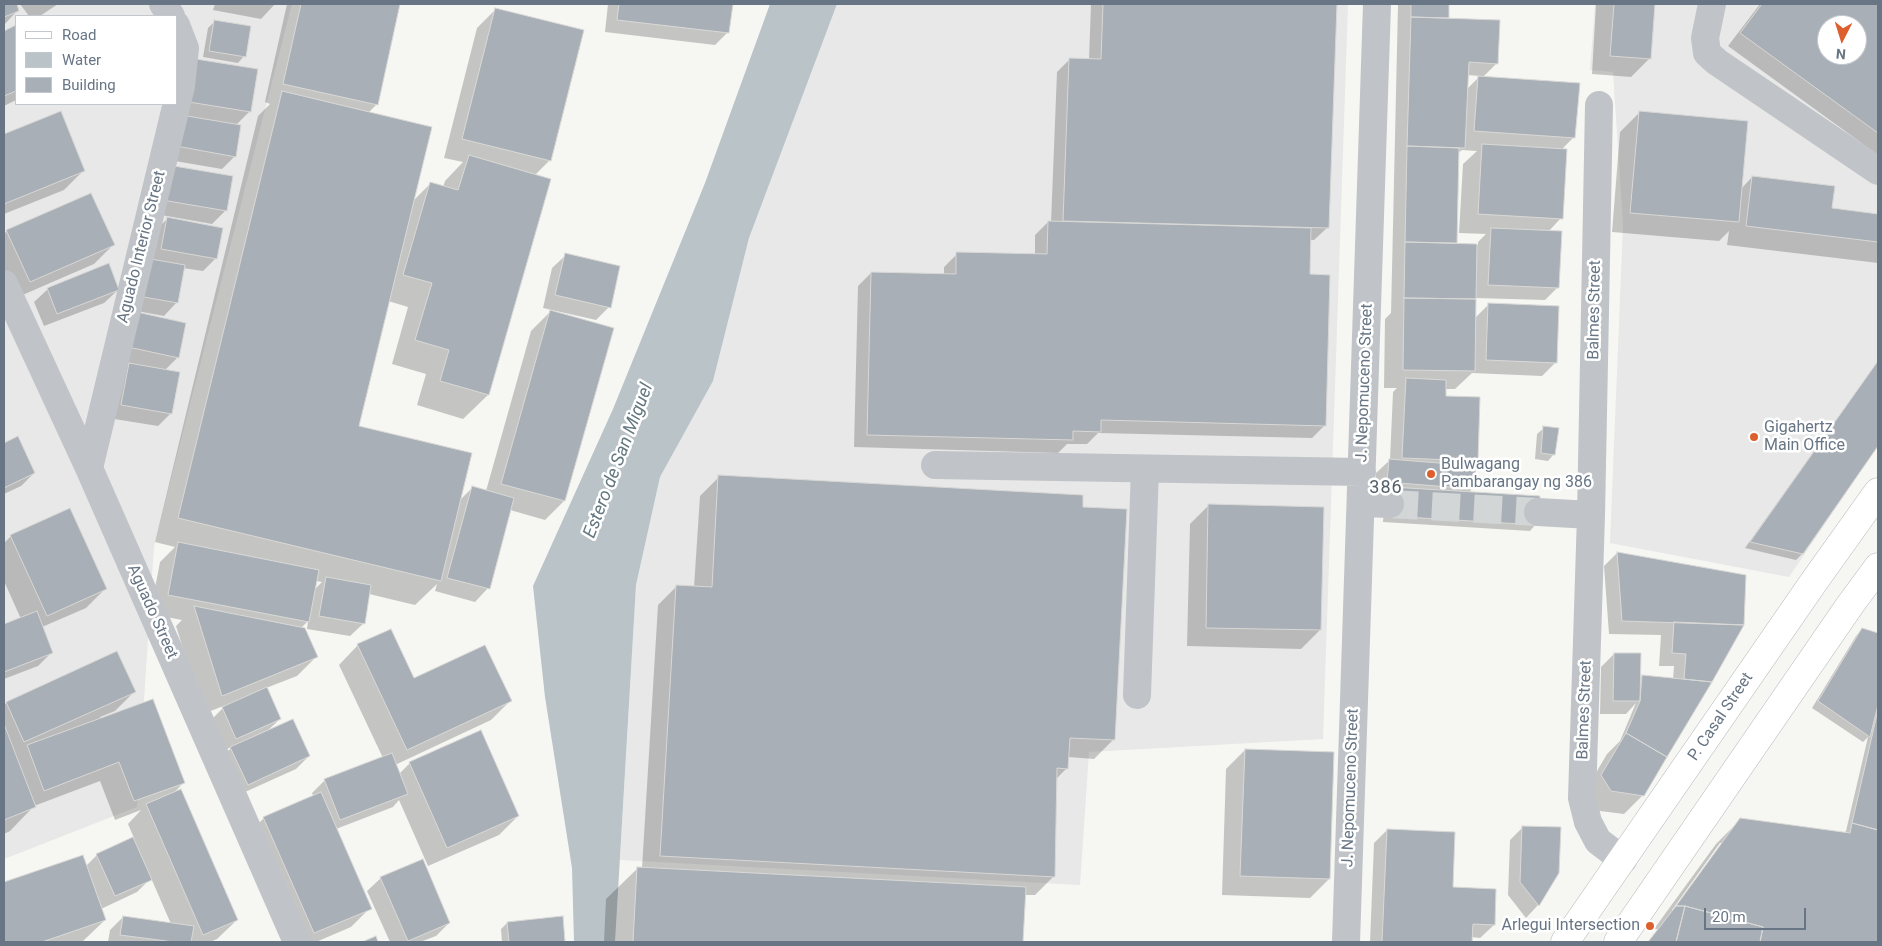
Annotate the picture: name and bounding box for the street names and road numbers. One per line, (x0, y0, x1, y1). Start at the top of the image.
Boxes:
street label: Aguado Interior Street (114, 169, 170, 325)
street label: Balmes Street (1585, 260, 1605, 360)
street label: J. Nepomuceno Street (1353, 303, 1377, 463)
street label: Aguado Street (123, 562, 181, 662)
street label: Balmes Street (1574, 660, 1596, 760)
street label: P. Casal Street (1685, 669, 1757, 765)
street label: J. Nepomuceno Street (1339, 708, 1363, 868)

